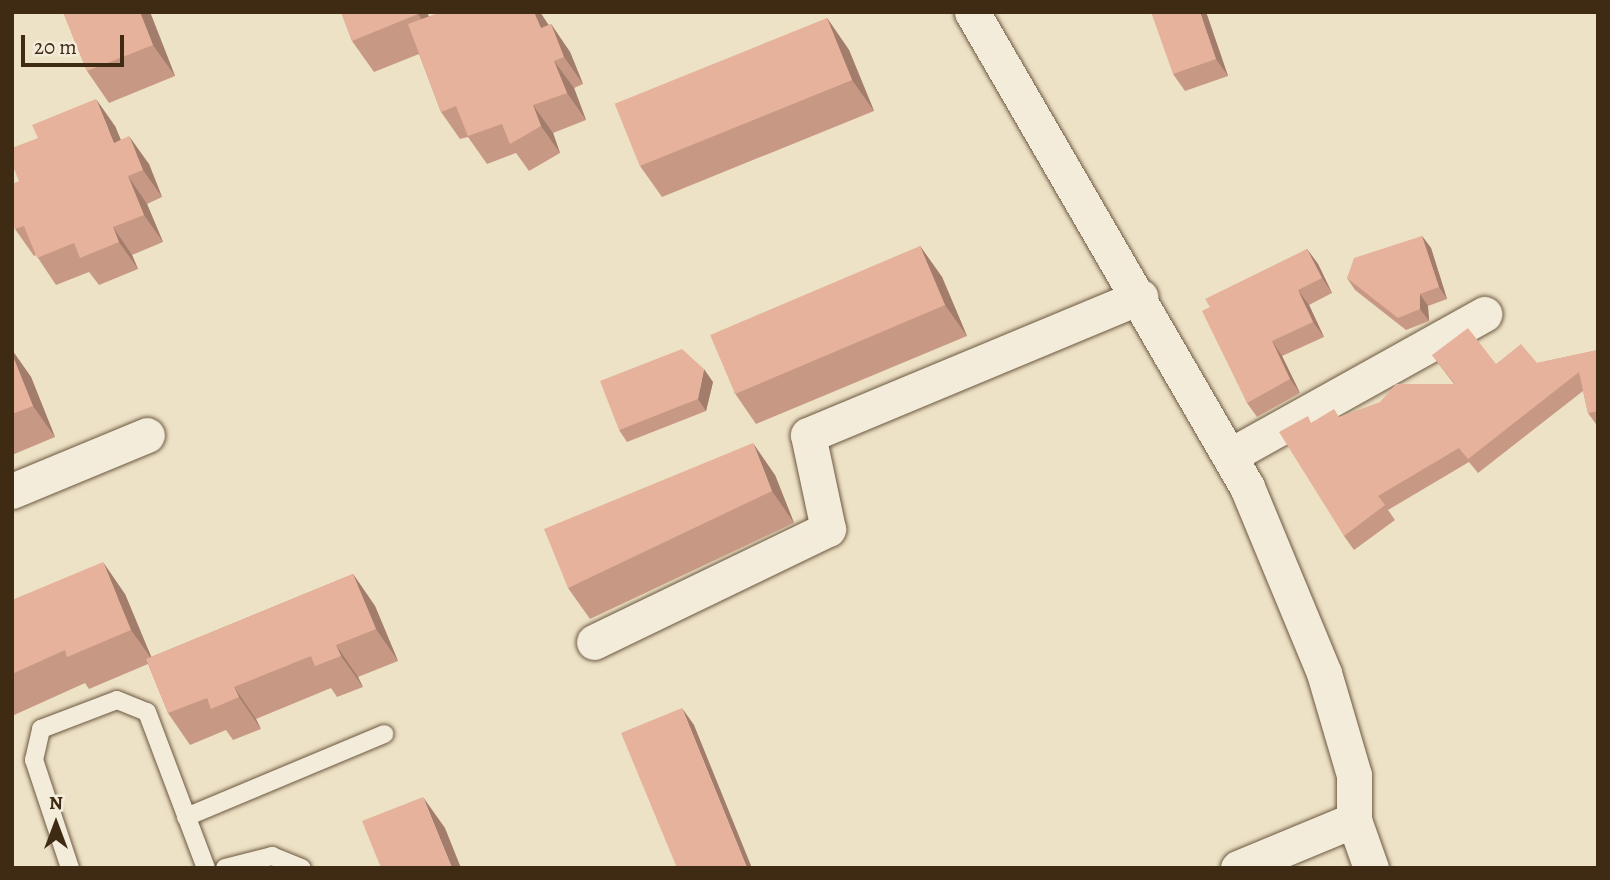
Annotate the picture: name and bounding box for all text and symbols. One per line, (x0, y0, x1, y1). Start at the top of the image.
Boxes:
scale bar (24, 21, 128, 65)
text: 20 m (34, 33, 77, 61)
north arrow (21, 789, 91, 859)
text: N (49, 790, 63, 816)

